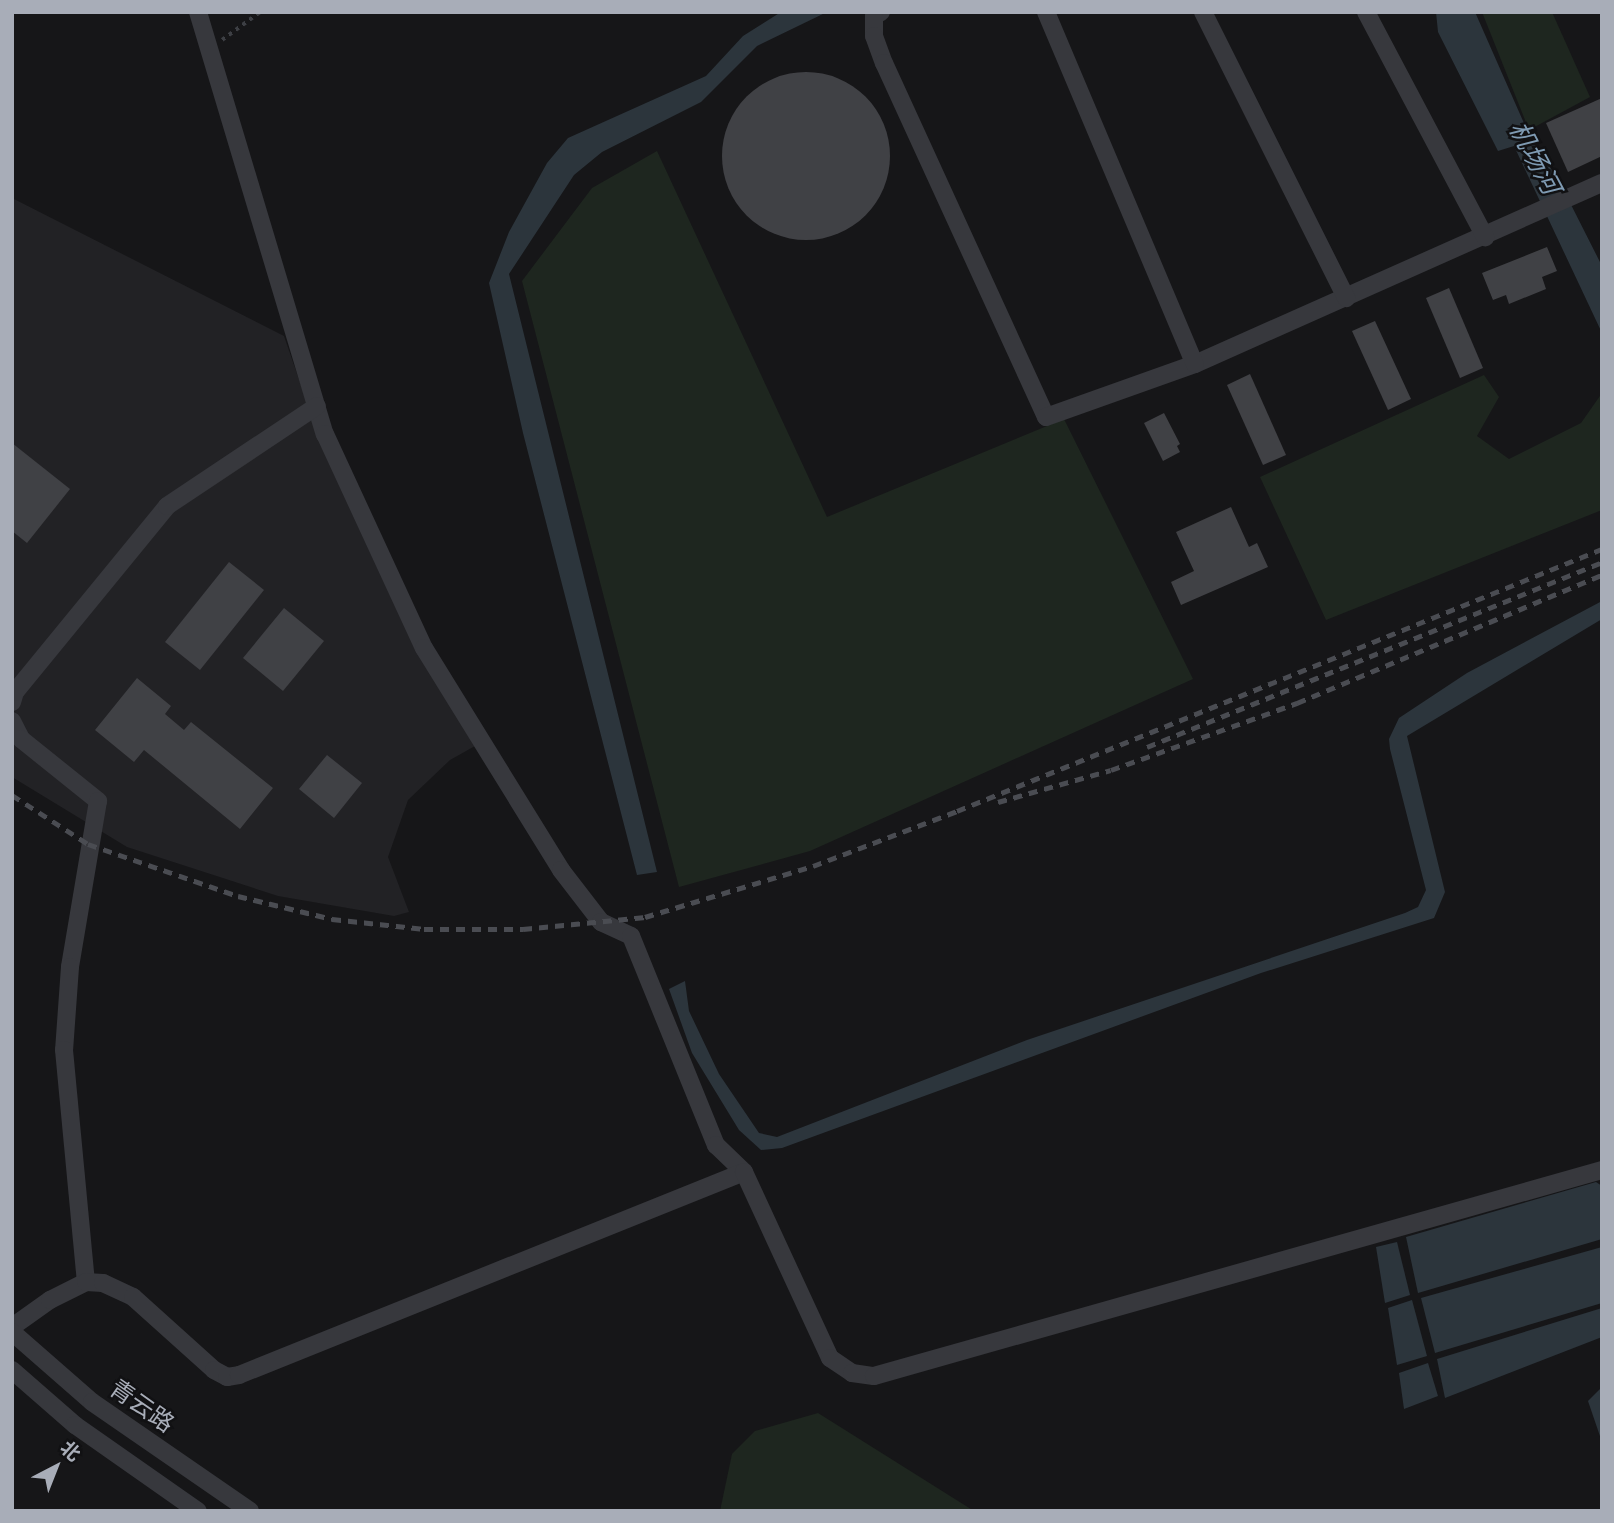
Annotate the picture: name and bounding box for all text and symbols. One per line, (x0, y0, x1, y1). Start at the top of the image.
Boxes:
water label: 机场河 (1502, 116, 1566, 200)
street label: 青云路 (104, 1374, 180, 1438)
north arrow (21, 1432, 91, 1502)
text: 北 (55, 1435, 86, 1467)

